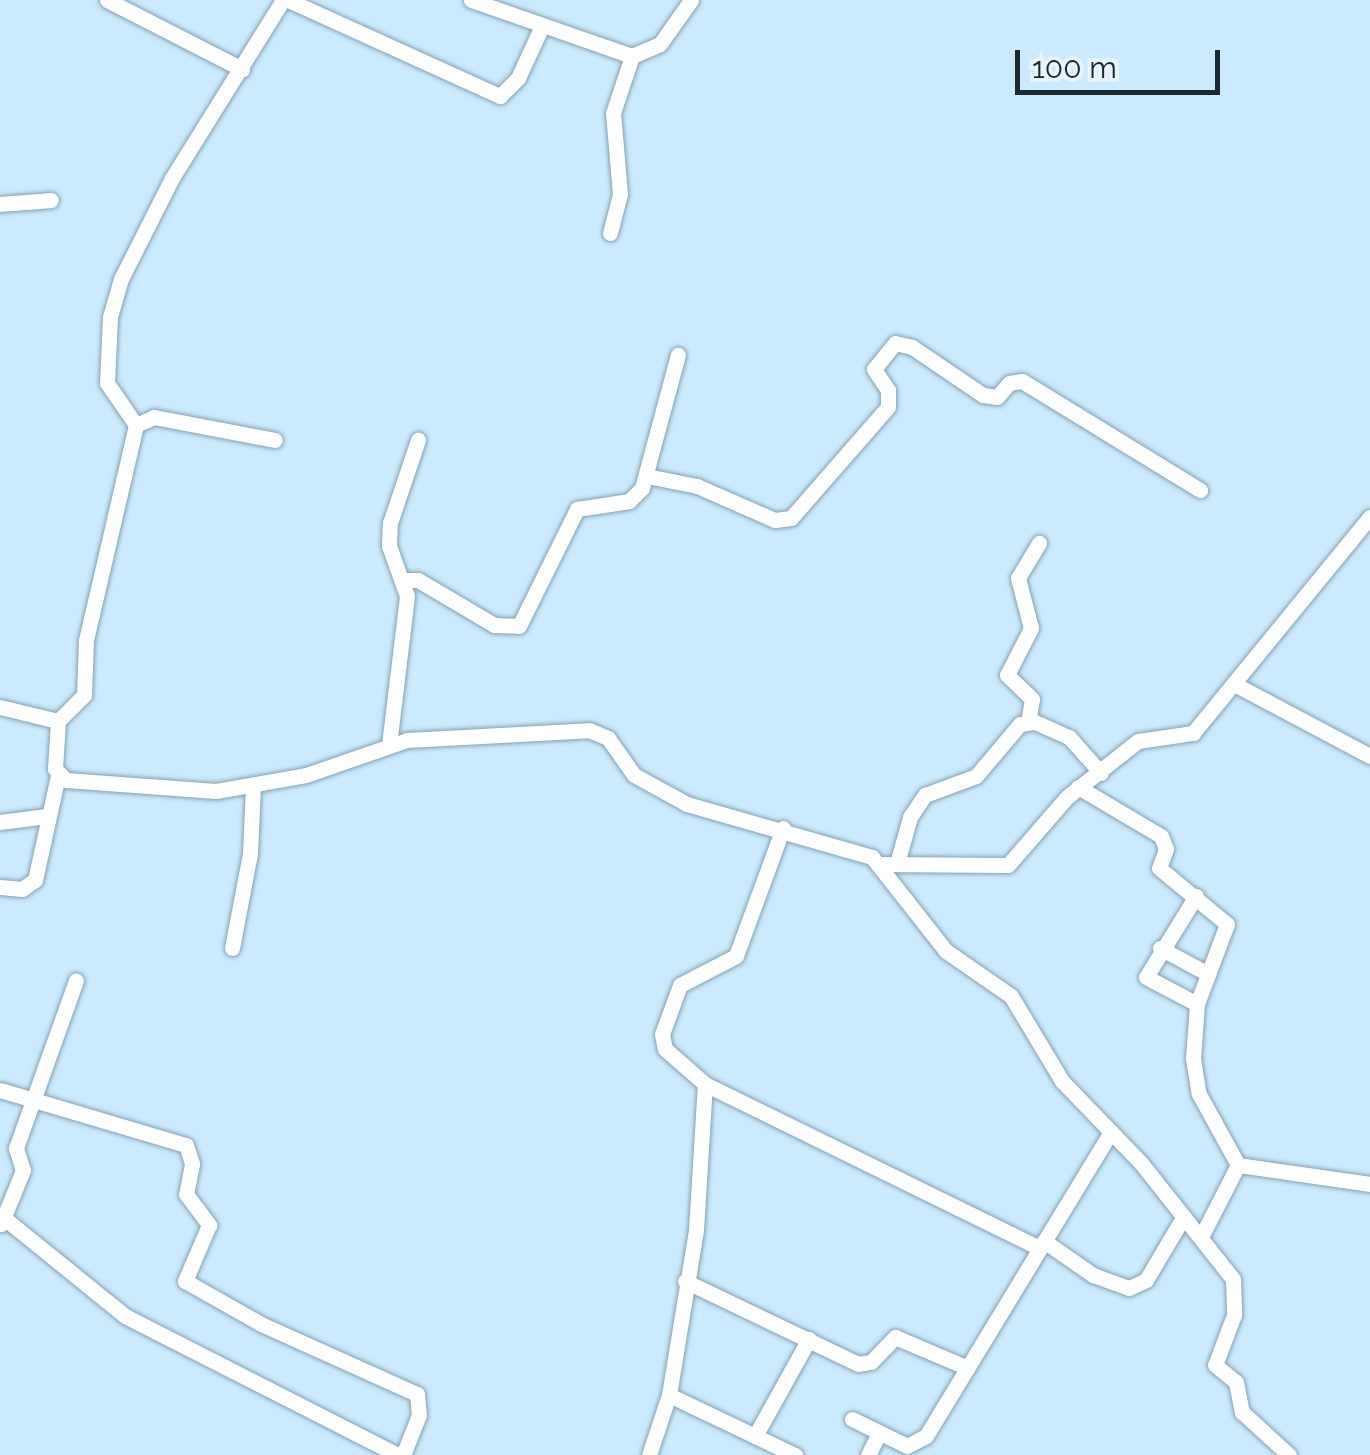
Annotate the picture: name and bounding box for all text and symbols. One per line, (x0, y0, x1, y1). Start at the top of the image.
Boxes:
scale bar (1020, 30, 1225, 92)
text: 100 m (1032, 50, 1117, 85)

